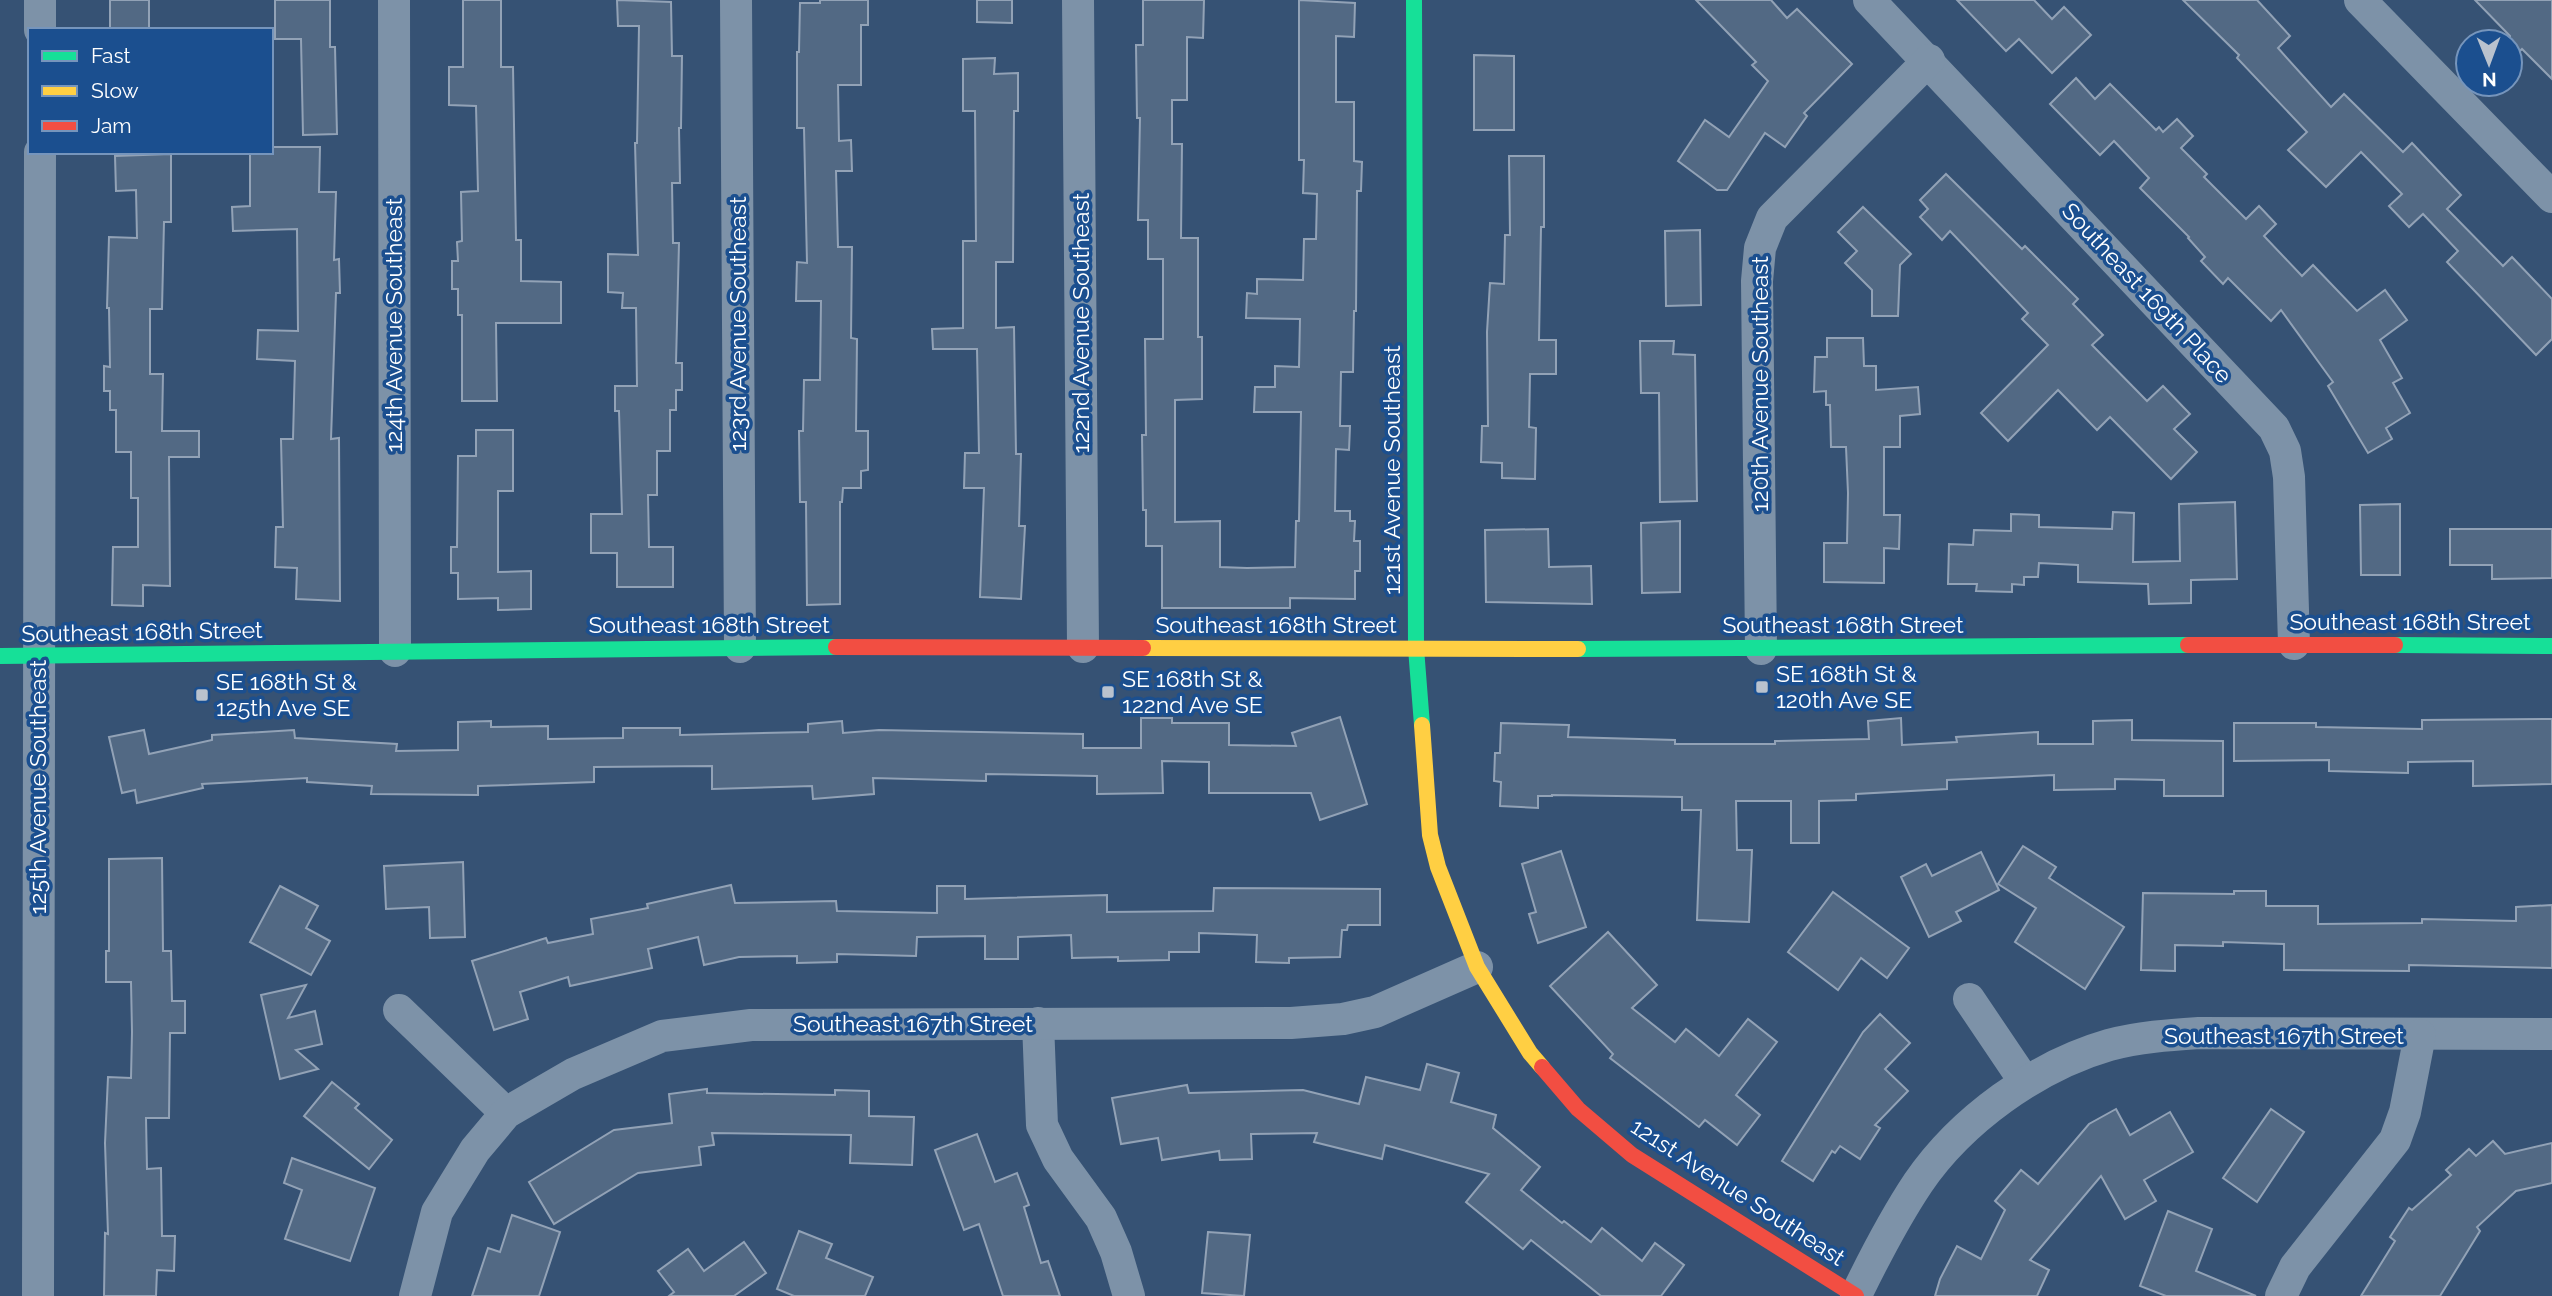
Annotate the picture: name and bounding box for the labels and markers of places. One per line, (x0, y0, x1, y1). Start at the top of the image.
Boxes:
place label: SE 168th St & 120th Ave SE (1776, 660, 1917, 713)
place label: SE 168th St & 122nd Ave SE (1122, 665, 1263, 718)
place label: SE 168th St & 125th Ave SE (216, 668, 357, 721)
marker: SE 168th St & 120th Ave SE (1754, 679, 1770, 695)
marker: SE 168th St & 122nd Ave SE (1100, 684, 1116, 700)
marker: SE 168th St & 125th Ave SE (194, 687, 210, 703)

